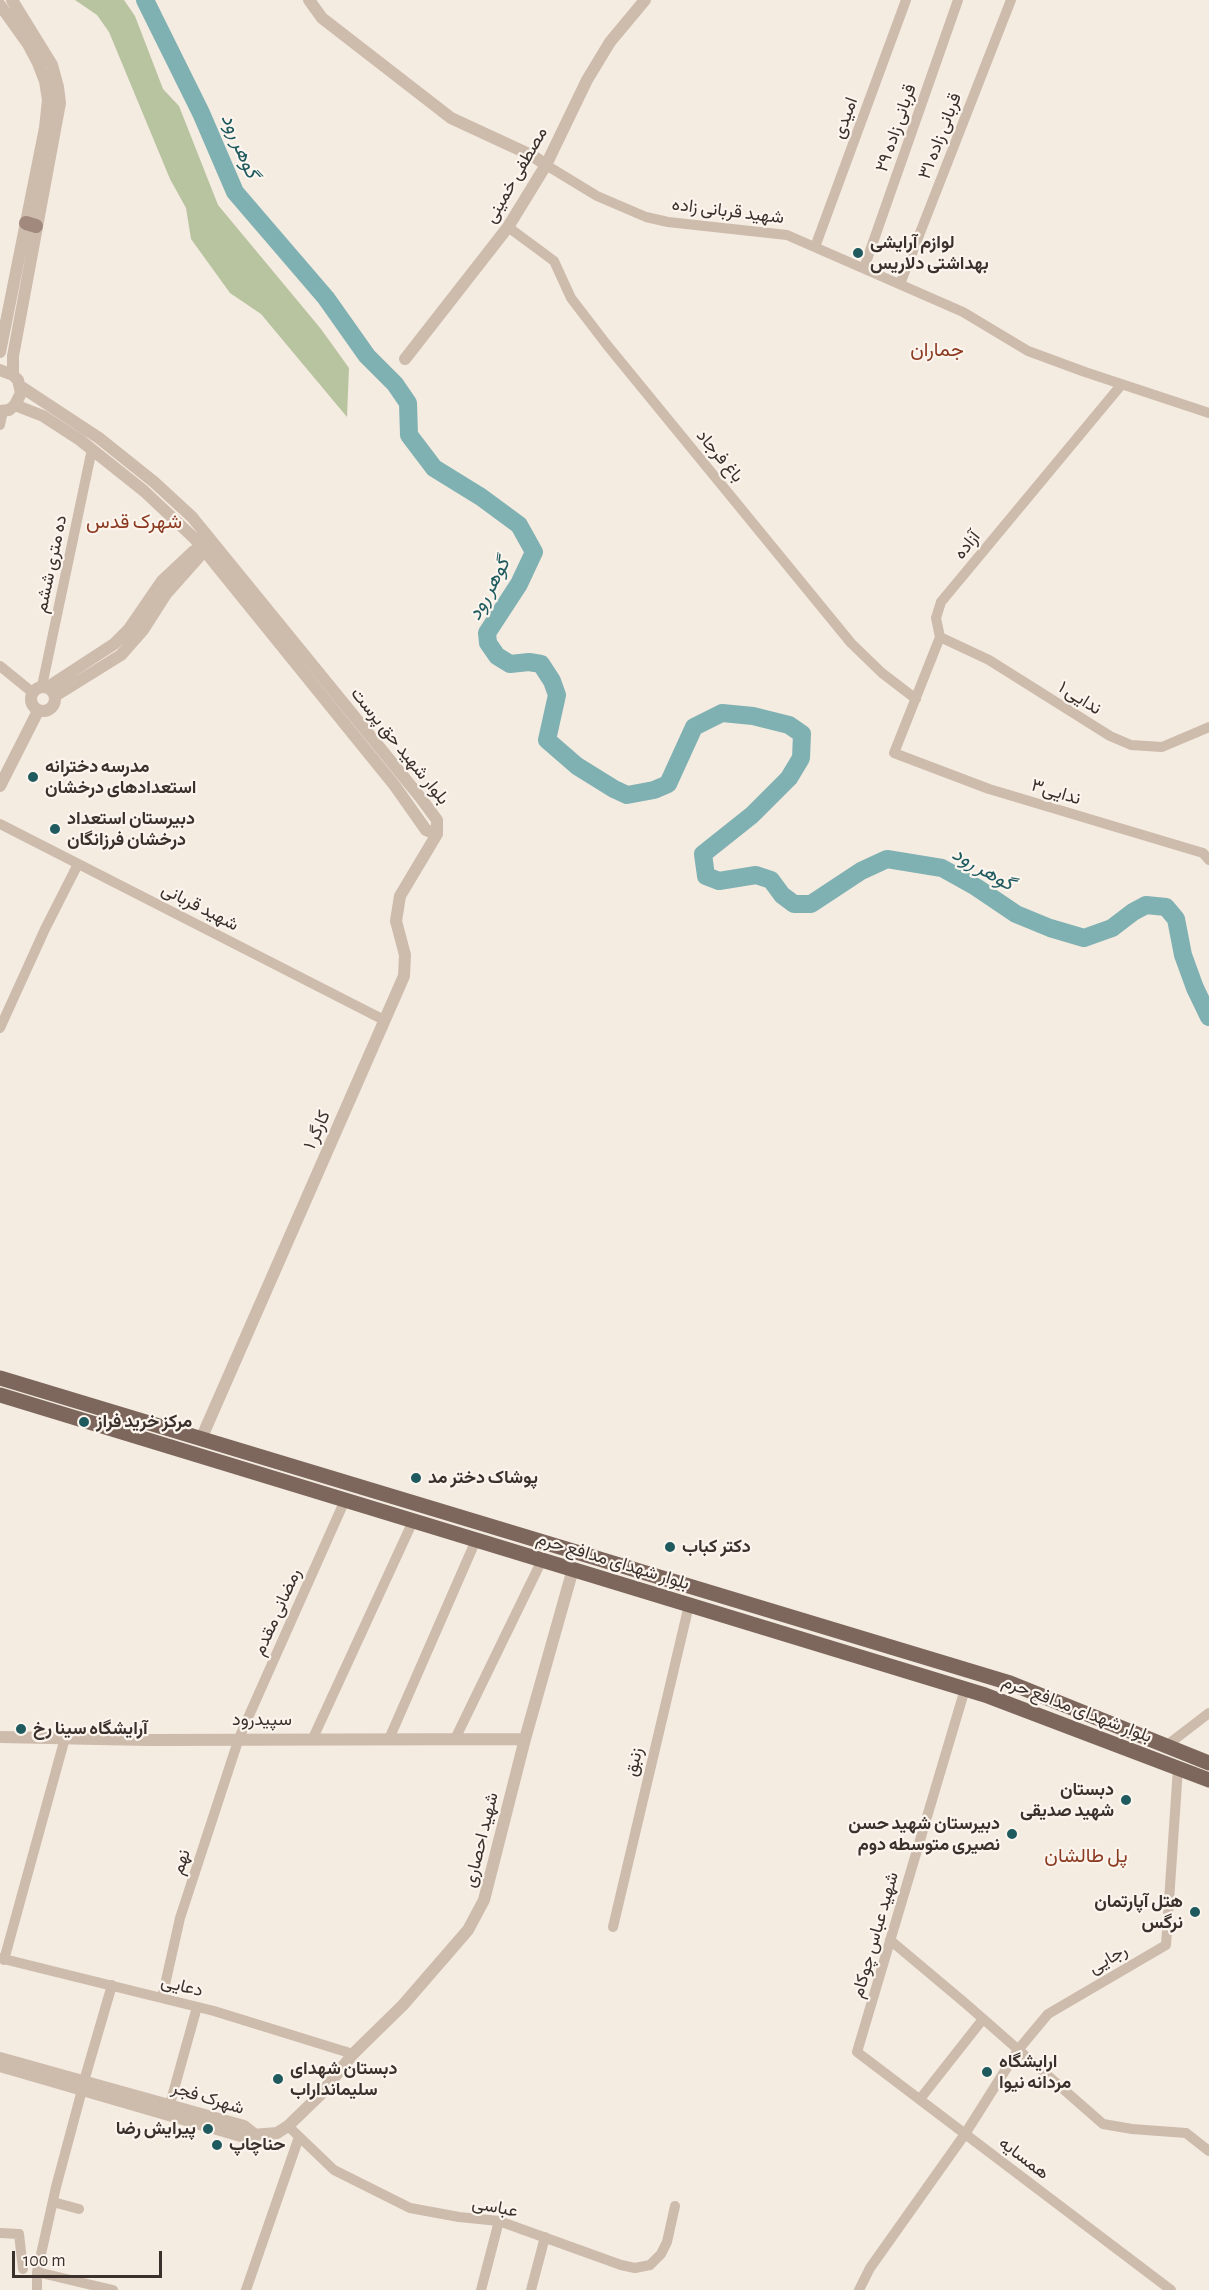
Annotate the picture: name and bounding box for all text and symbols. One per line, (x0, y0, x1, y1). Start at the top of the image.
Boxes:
street label: قربانی زاده ۲۹ (871, 81, 921, 175)
street label: قربانی زاده ۳۱ (914, 90, 966, 182)
street label: امیدی (828, 94, 862, 142)
water label: گوهر رود (216, 110, 264, 182)
street label: مصطفی خمینی (480, 123, 552, 227)
street label: شهید قربانی زاده (671, 193, 785, 229)
place label: لوازم آرایشی بهداشتی دلاریس (870, 232, 989, 274)
marker: لوازم آرایشی بهداشتی دلاریس (851, 246, 865, 260)
district label: جماران (910, 338, 964, 362)
street label: باغ فرجاد (692, 425, 748, 487)
district label: شهرک قدس (86, 510, 182, 534)
street label: ده متری ششم (30, 513, 72, 615)
street label: آزاده (949, 526, 985, 564)
water label: گوهر رود (463, 554, 515, 624)
street label: ندایی ۱ (1054, 676, 1106, 720)
street label: بلوار شهید حق پرست (346, 683, 454, 809)
place label: مدرسه دخترانه استعدادهای درخشان (45, 756, 197, 798)
marker: مدرسه دخترانه استعدادهای درخشان (26, 770, 40, 784)
street label: ندایی۳ (1029, 774, 1083, 810)
place label: دبیرستان استعداد درخشان فرزانگان (67, 808, 195, 850)
marker: دبیرستان استعداد درخشان فرزانگان (48, 822, 62, 836)
water label: گوهر رود (948, 842, 1018, 896)
street label: شهید قربانی (158, 878, 242, 936)
street label: کارگر ۱ (299, 1107, 335, 1153)
place label: مرکز خرید فراز (96, 1411, 192, 1433)
marker: مرکز خرید فراز (77, 1415, 91, 1429)
place label: پوشاک دختر مد (428, 1467, 538, 1489)
marker: پوشاک دختر مد (409, 1471, 423, 1485)
street label: بلوار شهدای مدافع حرم (534, 1527, 692, 1595)
place label: دکتر کباب (682, 1536, 751, 1558)
marker: دکتر کباب (663, 1540, 677, 1554)
street label: رمضانی مقدم (248, 1565, 306, 1659)
street label: بلوار شهدای مدافع حرم (999, 1671, 1155, 1747)
street label: سپیدرود (232, 1709, 292, 1731)
place label: آرایشگاه سینا رخ (33, 1718, 148, 1740)
marker: آرایشگاه سینا رخ (14, 1722, 28, 1736)
street label: زنبق (620, 1745, 648, 1779)
place label: دبستان شهید صدیقی (1020, 1779, 1114, 1822)
street label: شهید احصاری (459, 1790, 503, 1890)
marker: دبستان شهید صدیقی (1119, 1793, 1133, 1807)
place label: دبیرستان شهید حسن نصیری متوسطه دوم (848, 1813, 1000, 1856)
marker: دبیرستان شهید حسن نصیری متوسطه دوم (1005, 1827, 1019, 1841)
district label: پل طالشان (1044, 1844, 1128, 1868)
street label: نهم (167, 1847, 195, 1877)
street label: شهید عباس چوکام (847, 1869, 903, 2001)
place label: هتل آپارتمان نرگس (1094, 1891, 1183, 1934)
marker: هتل آپارتمان نرگس (1188, 1905, 1202, 1919)
street label: رجایی (1085, 1939, 1131, 1979)
street label: دعایی (159, 1970, 205, 2002)
place label: ارایشگاه مردانه نیوا (999, 2051, 1071, 2094)
place label: دبستان شهدای سلیمانداراب (290, 2058, 397, 2100)
marker: ارایشگاه مردانه نیوا (980, 2065, 994, 2079)
marker: دبستان شهدای سلیمانداراب (271, 2072, 285, 2086)
street label: شهرک فجر (169, 2077, 247, 2119)
place label: پیرایش رضا (116, 2118, 196, 2140)
marker: پیرایش رضا (201, 2122, 215, 2136)
street label: همسایه (994, 2132, 1054, 2184)
place label: حناچاپ (229, 2134, 286, 2156)
marker: حناچاپ (210, 2138, 224, 2152)
street label: عباسی (470, 2192, 520, 2222)
scale bar (15, 2239, 165, 2277)
text: 100 m (23, 2252, 66, 2270)

